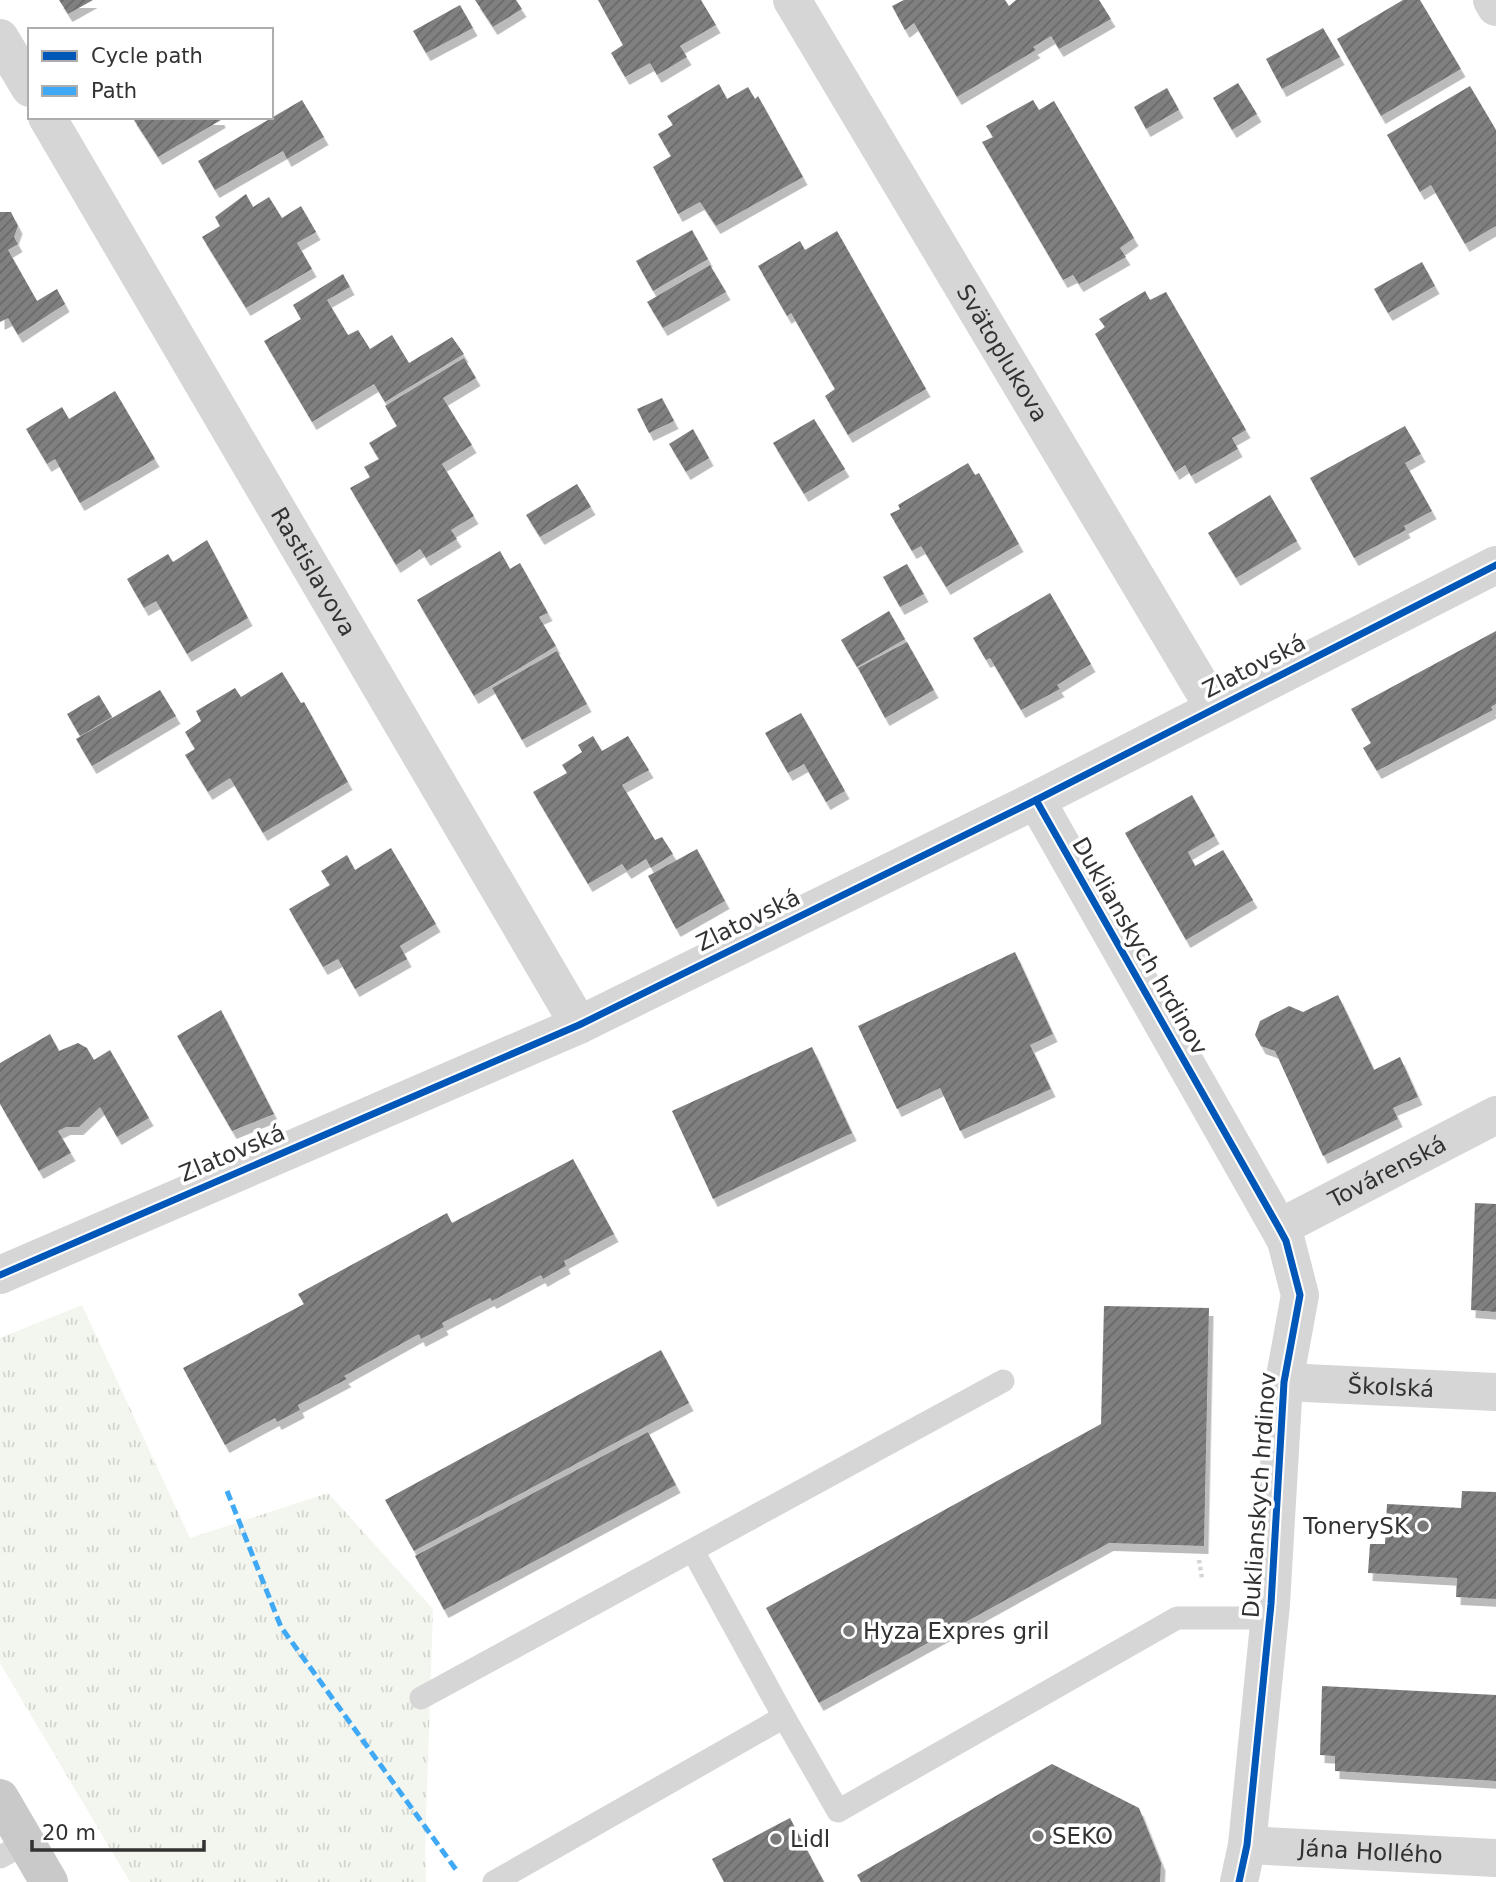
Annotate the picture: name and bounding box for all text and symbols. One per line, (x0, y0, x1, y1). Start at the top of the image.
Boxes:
legend (28, 28, 273, 119)
text: Cycle path (91, 44, 203, 68)
text: Path (91, 79, 137, 103)
street label: Svätoplukova (951, 280, 1053, 426)
street label: Rastislavova (266, 503, 361, 641)
street label: Zlatovská (1198, 629, 1310, 703)
street label: Duklianskych hrdinov (1067, 833, 1213, 1059)
street label: Zlatovská (692, 884, 804, 956)
street label: Zlatovská (175, 1119, 289, 1187)
street label: Továrenská (1323, 1130, 1450, 1213)
street label: Duklianskych hrdinov (1237, 1371, 1281, 1619)
street label: Školská (1347, 1371, 1435, 1402)
place label: TonerySK (1302, 1513, 1410, 1539)
marker: TonerySK (1415, 1518, 1431, 1534)
place label: Hyza Expres gril (863, 1618, 1049, 1644)
marker: Hyza Expres gril (841, 1623, 857, 1639)
scale bar (32, 1808, 203, 1852)
text: 20 m (42, 1821, 96, 1845)
place label: SEKO (1052, 1823, 1113, 1849)
place label: Lidl (790, 1826, 830, 1852)
marker: SEKO (1030, 1828, 1046, 1844)
marker: Lidl (768, 1831, 784, 1847)
street label: Jána Hollého (1296, 1835, 1443, 1868)

